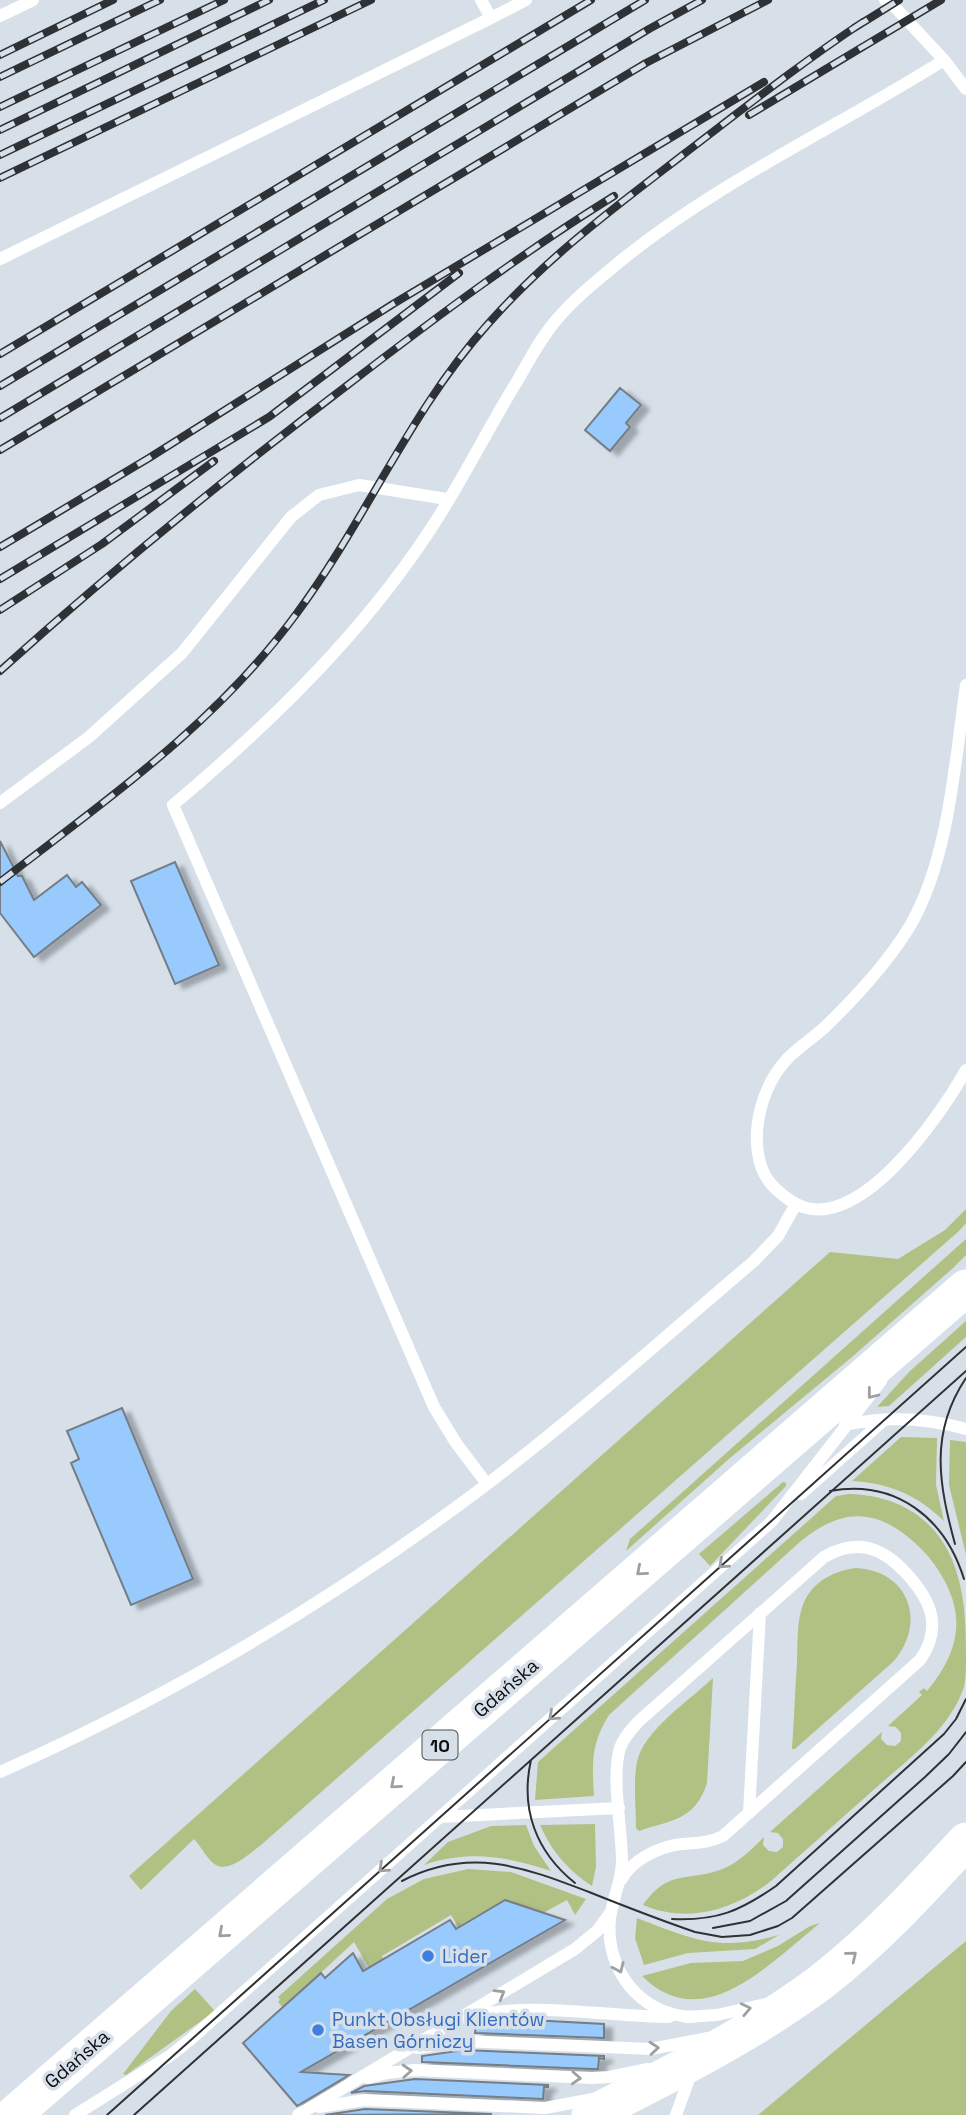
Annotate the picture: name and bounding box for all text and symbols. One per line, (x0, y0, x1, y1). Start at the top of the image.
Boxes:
one-way arrow (867, 1386, 880, 1398)
one-way arrow (718, 1556, 731, 1569)
one-way arrow (636, 1563, 649, 1575)
street label: Gdańska (468, 1653, 544, 1723)
one-way arrow (548, 1708, 561, 1720)
road number: 10 (422, 1730, 458, 1760)
one-way arrow (390, 1776, 403, 1788)
one-way arrow (379, 1859, 392, 1872)
one-way arrow (219, 1925, 232, 1937)
place label: Lider (442, 1944, 488, 1969)
marker: Lider (420, 1948, 436, 1964)
one-way arrow (845, 1951, 857, 1964)
one-way arrow (611, 1961, 625, 1974)
one-way arrow (493, 1989, 505, 2002)
one-way arrow (740, 2002, 752, 2017)
place label: Punkt Obsługi Klientów Basen Górniczy (332, 2007, 545, 2054)
marker: Punkt Obsługi Klientów Basen Górniczy (310, 2022, 326, 2038)
street label: Gdańska (39, 2024, 115, 2094)
one-way arrow (649, 2041, 660, 2056)
one-way arrow (402, 2064, 413, 2079)
one-way arrow (571, 2070, 582, 2085)

